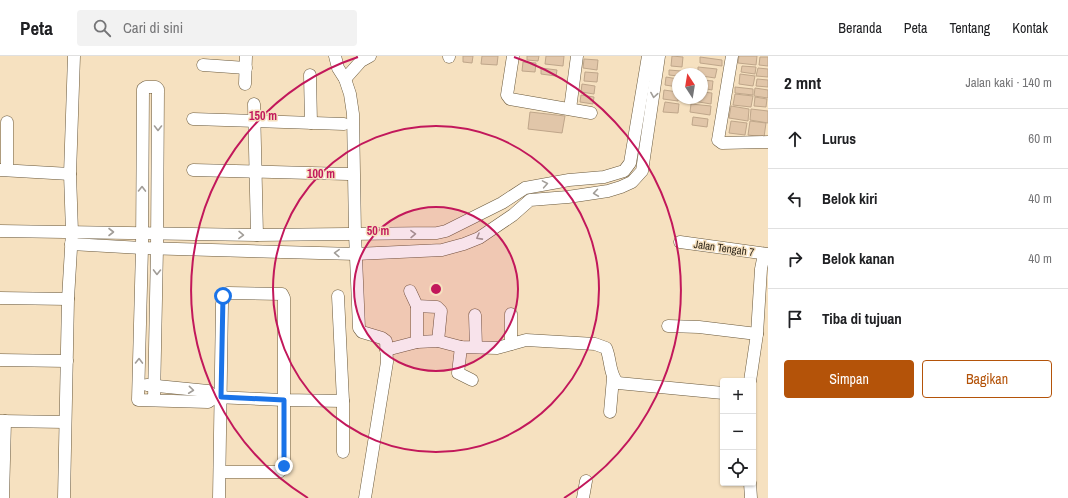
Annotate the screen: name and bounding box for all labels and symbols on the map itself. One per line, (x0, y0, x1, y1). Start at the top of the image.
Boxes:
north arrow (672, 68, 708, 104)
one-way arrow (650, 91, 659, 98)
text: 150 m (249, 108, 277, 124)
one-way arrow (154, 125, 162, 131)
text: 100 m (307, 166, 335, 182)
one-way arrow (542, 181, 548, 189)
one-way arrow (138, 186, 146, 192)
one-way arrow (593, 188, 599, 197)
text: 50 m (367, 223, 389, 239)
one-way arrow (108, 228, 114, 236)
one-way arrow (410, 229, 416, 238)
one-way arrow (238, 231, 244, 239)
one-way arrow (475, 233, 483, 240)
street label: Jalan Tengah 7 (693, 237, 755, 259)
one-way arrow (334, 249, 340, 257)
one-way arrow (153, 269, 161, 275)
centre of rings (429, 282, 443, 296)
route start (214, 287, 232, 305)
one-way arrow (135, 358, 143, 364)
one-way arrow (188, 385, 194, 394)
route end (275, 457, 293, 475)

